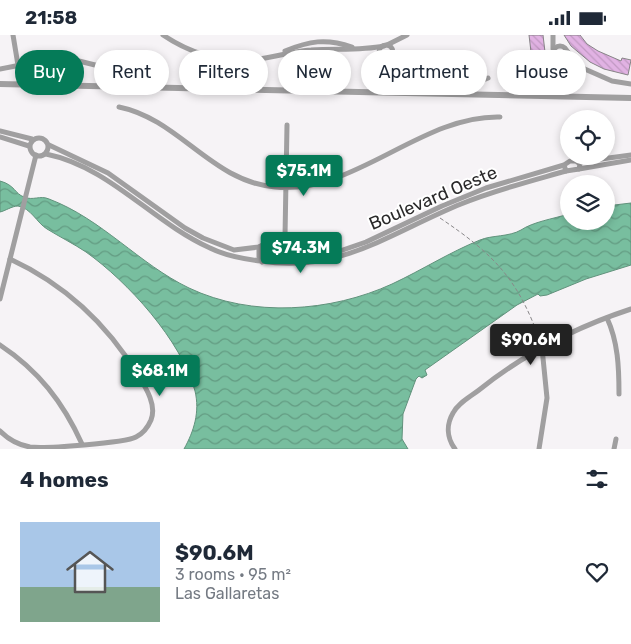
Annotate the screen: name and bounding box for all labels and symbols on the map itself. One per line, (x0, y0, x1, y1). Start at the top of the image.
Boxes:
pin: $75.1M (263, 155, 345, 197)
street label: Boulevard Oeste (366, 161, 500, 235)
pin: $74.3M (260, 231, 342, 274)
pin: $90.6M (490, 323, 572, 366)
pin: $68.1M (119, 355, 201, 397)

